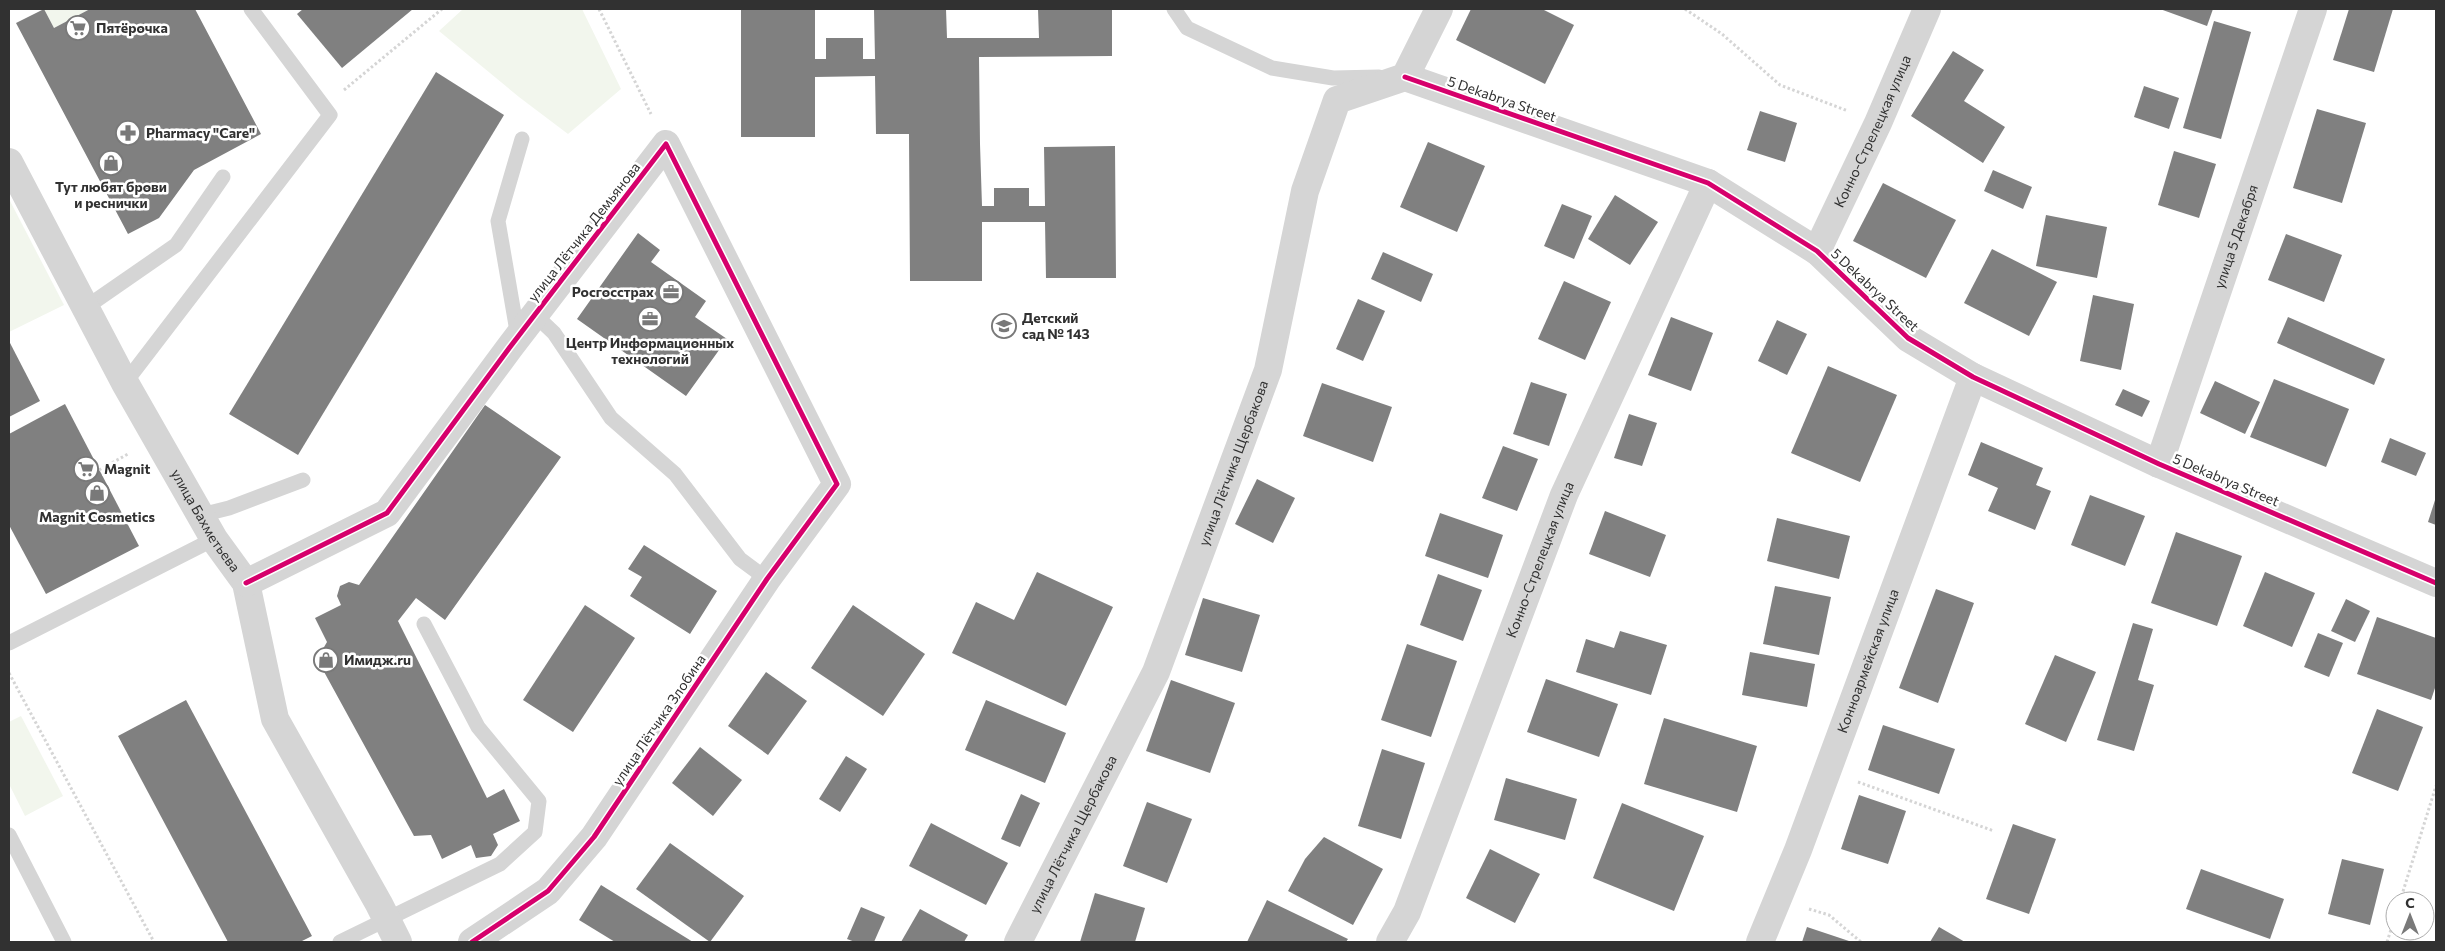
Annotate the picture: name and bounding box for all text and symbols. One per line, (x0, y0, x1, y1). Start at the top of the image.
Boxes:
supermarket icon: Пятёрочка (65, 15, 91, 41)
place label: Пятёрочка (96, 19, 168, 36)
street label: Конно-Стрелецкая улица (1830, 52, 1914, 210)
street label: 5 Dekabrya Street (1446, 72, 1559, 125)
pharmacy icon: Pharmacy "Care" (115, 120, 141, 146)
place label: Pharmacy "Care" (146, 124, 255, 141)
shop icon: Тут любят брови и реснички (98, 150, 124, 176)
street label: улица Лётчика Демьянова (524, 159, 643, 305)
place label: Тут любят брови и реснички (55, 178, 167, 211)
street label: улица 5 Декабря (2210, 182, 2261, 291)
street label: 5 Dekabrya Street (1828, 245, 1923, 335)
office icon: Росгосстрах (658, 279, 684, 305)
place label: Росгосстрах (572, 283, 654, 300)
office icon: Центр Информационных технологий (637, 306, 663, 332)
place label: Детский сад № 143 (1022, 309, 1090, 342)
school or university icon: Детский сад № 143 (991, 313, 1017, 339)
place label: Центр Информационных технологий (566, 334, 734, 367)
street label: улица Лётчика Щербакова (1195, 378, 1271, 548)
street label: 5 Dekabrya Street (2170, 449, 2282, 510)
supermarket icon: Magnit (73, 456, 99, 482)
place label: Magnit (104, 460, 150, 477)
street label: улица Бахметьева (168, 466, 244, 575)
street label: Конно-Стрелецкая улица (1502, 479, 1577, 640)
shop icon: Magnit Cosmetics (84, 480, 110, 506)
place label: Magnit Cosmetics (39, 508, 155, 525)
street label: Конноармейская улица (1833, 586, 1902, 735)
shop icon: Имидж.ru (313, 647, 339, 673)
place label: Имидж.ru (344, 651, 411, 668)
street label: улица Лётчика Злобина (608, 651, 709, 789)
street label: улица Лётчика Щербакова (1025, 752, 1120, 916)
north arrow (2385, 891, 2435, 941)
text: С (2405, 894, 2415, 911)

